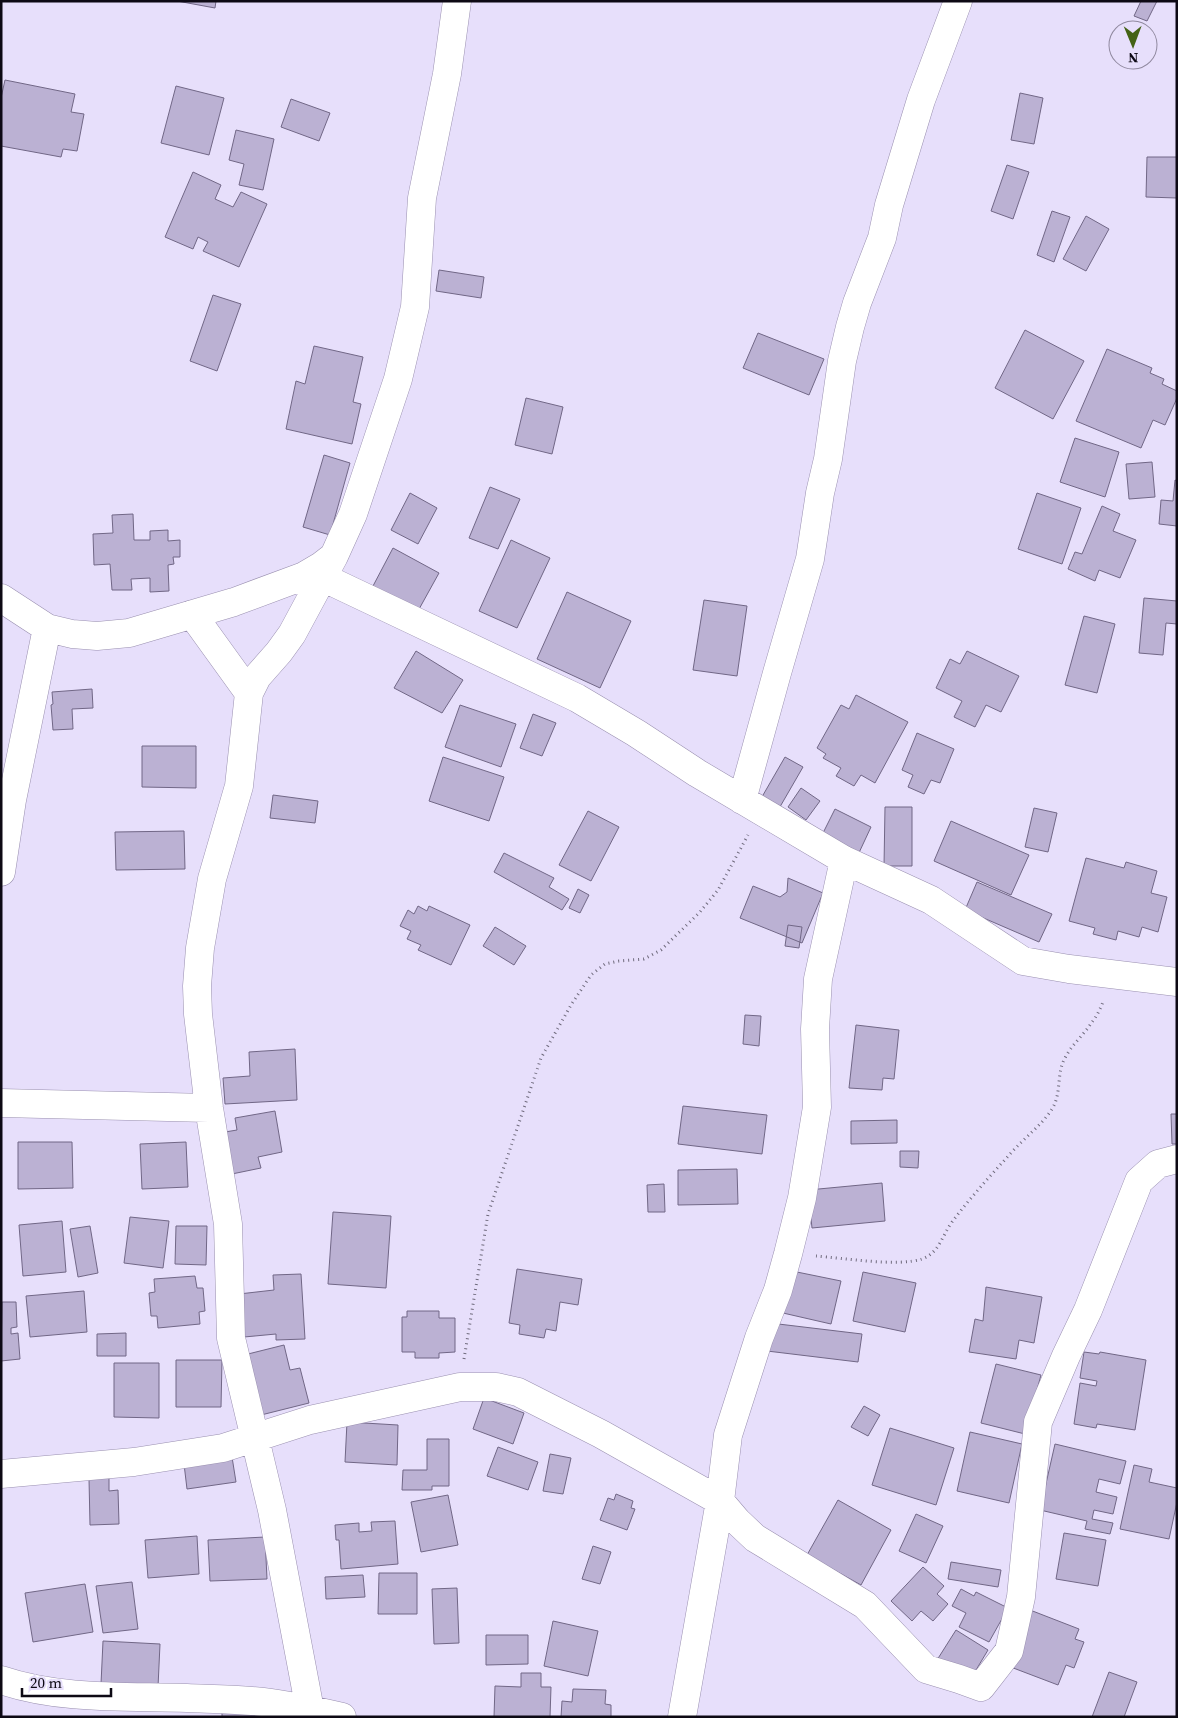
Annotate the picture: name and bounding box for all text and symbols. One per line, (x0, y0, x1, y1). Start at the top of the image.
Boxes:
north arrow (1108, 20, 1158, 70)
text: N (1128, 48, 1139, 68)
scale bar (22, 1666, 111, 1698)
text: 20 m (30, 1672, 62, 1693)

